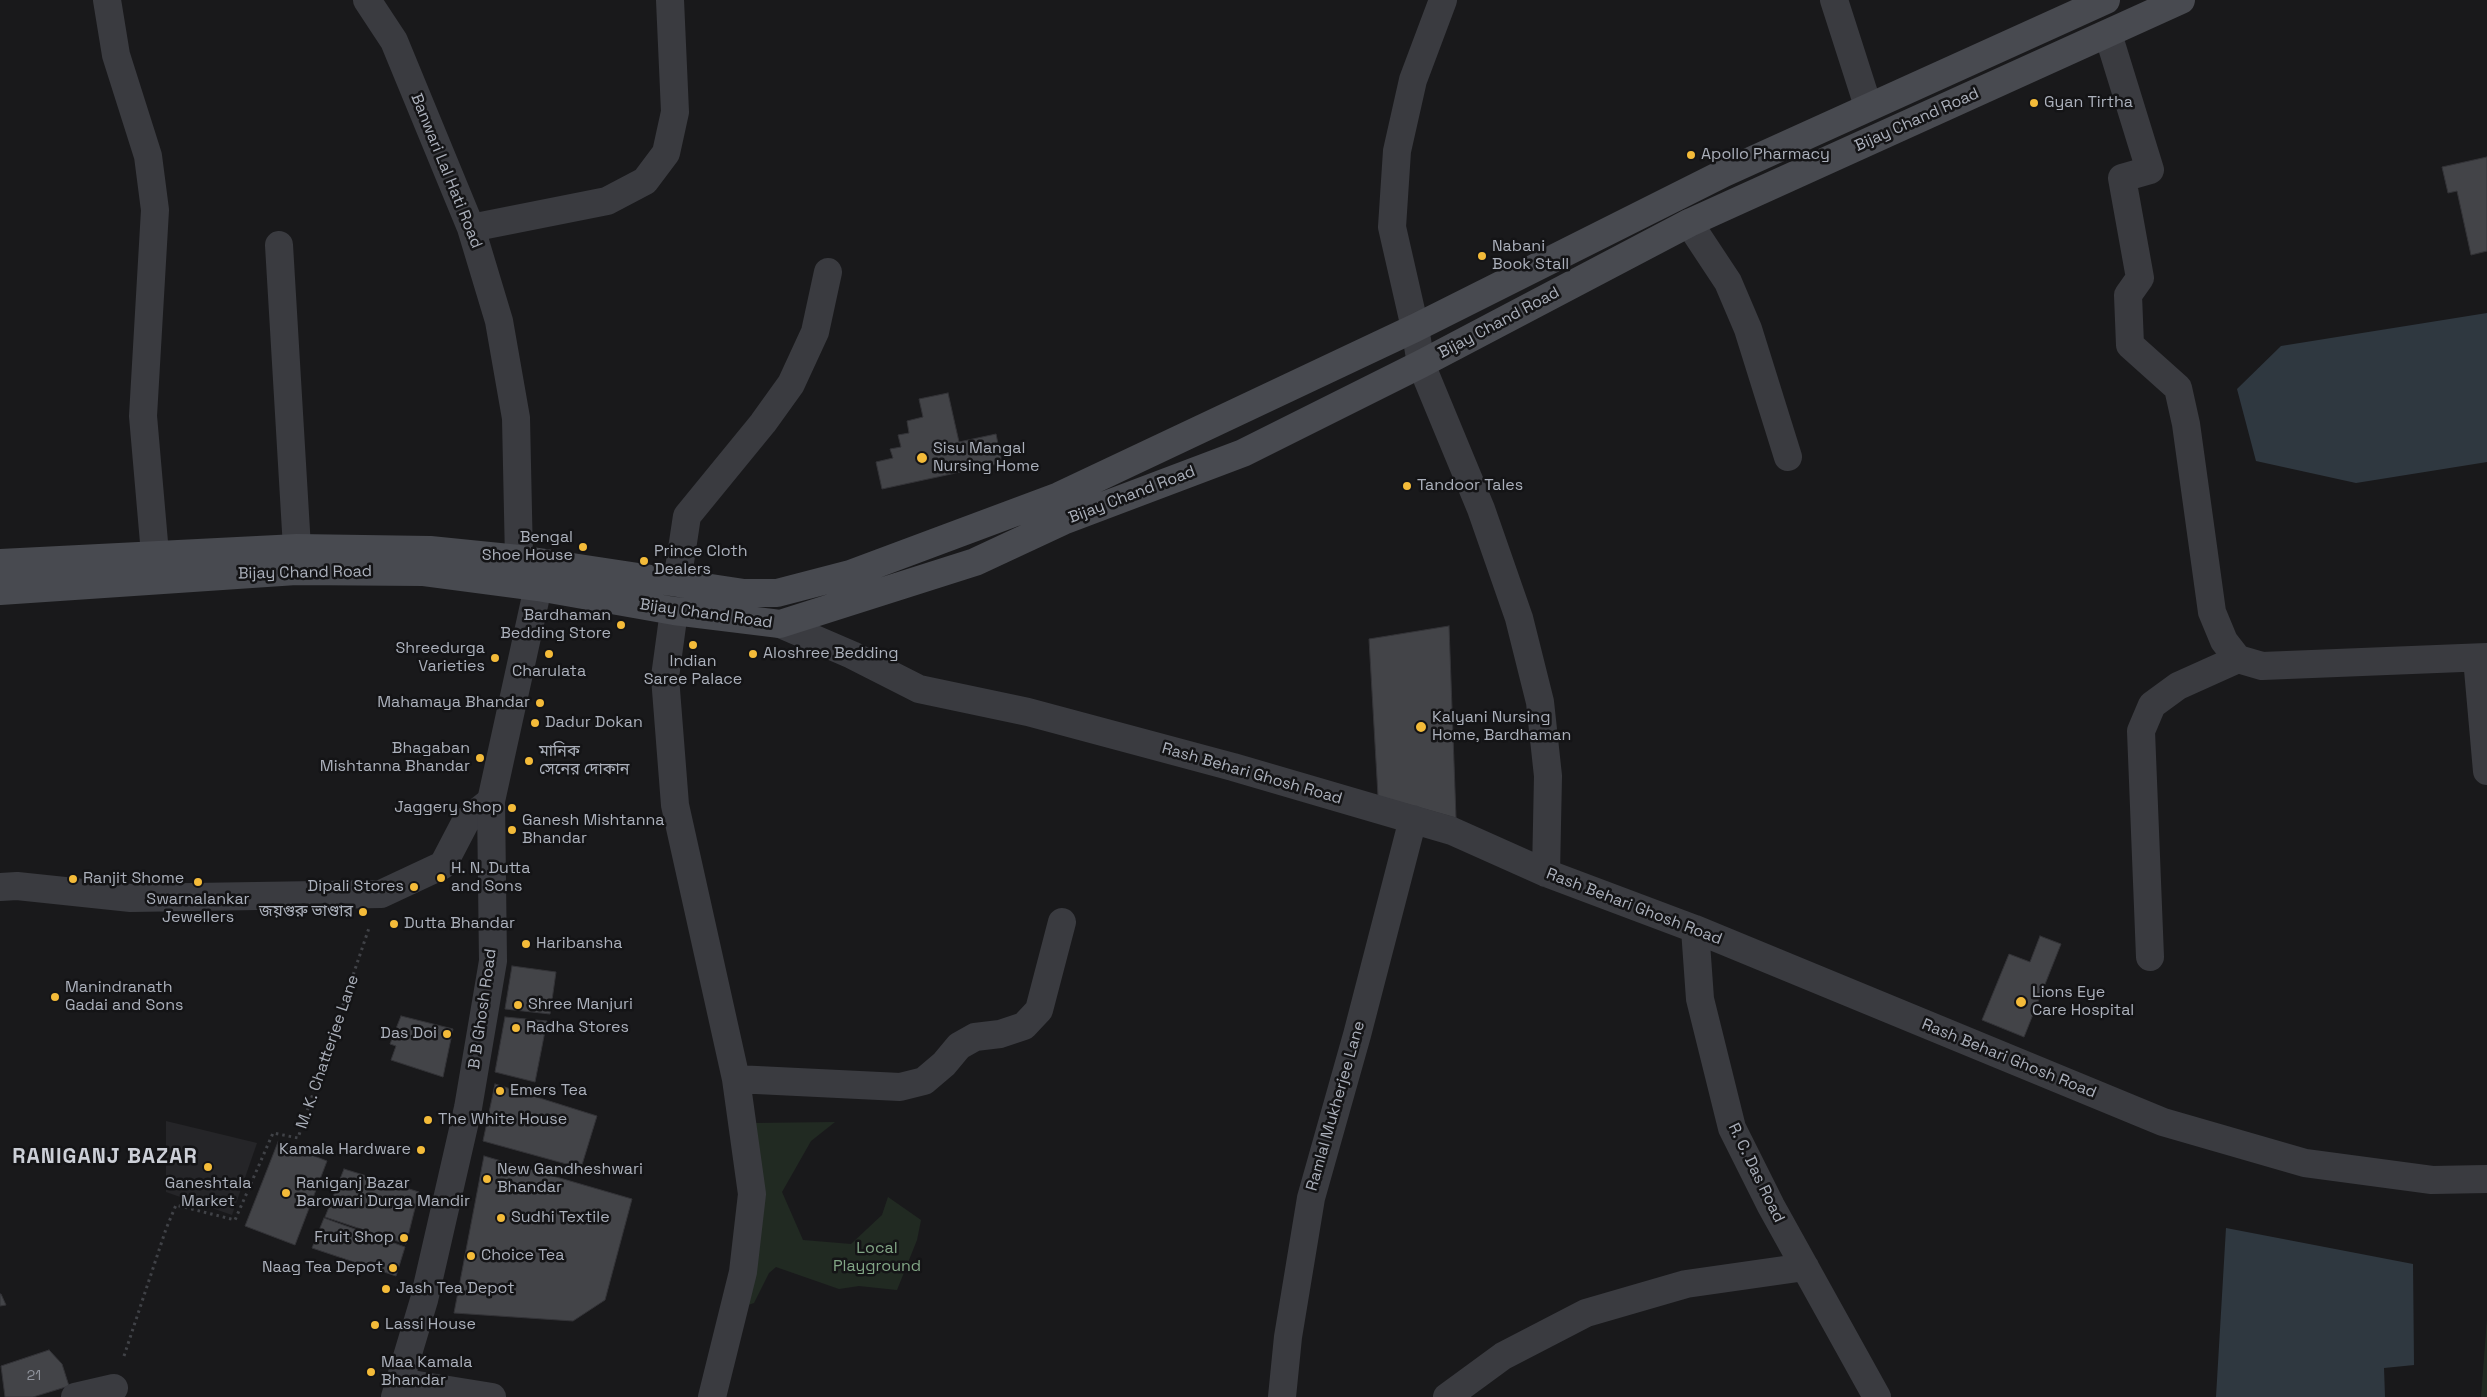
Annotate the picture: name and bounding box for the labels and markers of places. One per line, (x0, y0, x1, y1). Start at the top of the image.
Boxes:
place label: Gyan Tirtha (2044, 93, 2133, 113)
marker: Gyan Tirtha (2028, 97, 2040, 109)
place label: Apollo Pharmacy (1701, 145, 1830, 165)
marker: Apollo Pharmacy (1685, 149, 1697, 161)
place label: Nabani Book Stall (1492, 237, 1569, 275)
marker: Nabani Book Stall (1476, 250, 1488, 262)
place label: Sisu Mangal Nursing Home (933, 439, 1039, 477)
marker: Sisu Mangal Nursing Home (915, 451, 929, 465)
place label: Tandoor Tales (1417, 476, 1523, 496)
marker: Tandoor Tales (1401, 480, 1413, 492)
place label: Bengal Shoe House (482, 528, 573, 566)
marker: Bengal Shoe House (577, 541, 589, 553)
place label: Prince Cloth Dealers (654, 542, 747, 580)
marker: Prince Cloth Dealers (638, 555, 650, 567)
place label: Bardhaman Bedding Store (500, 606, 611, 644)
marker: Bardhaman Bedding Store (615, 619, 627, 631)
place label: Shreedurga Varieties (395, 639, 485, 677)
marker: Indian Saree Palace (687, 639, 699, 651)
place label: Aloshree Bedding (763, 644, 899, 664)
marker: Charulata (543, 648, 555, 660)
marker: Aloshree Bedding (747, 648, 759, 660)
marker: Shreedurga Varieties (489, 652, 501, 664)
place label: Indian Saree Palace (644, 652, 742, 690)
place label: Charulata (512, 662, 586, 682)
place label: Mahamaya Bhandar (377, 693, 530, 713)
marker: Mahamaya Bhandar (534, 697, 546, 709)
place label: Kalyani Nursing Home, Bardhaman (1432, 708, 1571, 746)
place label: Dadur Dokan (545, 713, 643, 733)
marker: Dadur Dokan (529, 717, 541, 729)
marker: Kalyani Nursing Home, Bardhaman (1414, 720, 1428, 734)
place label: Bhagaban Mishtanna Bhandar (320, 739, 470, 777)
place label: মানিক সেনের দোকান (539, 742, 629, 780)
marker: Bhagaban Mishtanna Bhandar (474, 752, 486, 764)
marker: মানিক সেনের দোকান (523, 755, 535, 767)
place label: Jaggery Shop (394, 798, 502, 818)
marker: Jaggery Shop (506, 802, 518, 814)
place label: Ganesh Mishtanna Bhandar (522, 811, 664, 849)
marker: Ganesh Mishtanna Bhandar (506, 824, 518, 836)
place label: H. N. Dutta and Sons (451, 859, 531, 897)
place label: Ranjit Shome (83, 869, 184, 889)
marker: H. N. Dutta and Sons (435, 872, 447, 884)
marker: Ranjit Shome (67, 873, 79, 885)
marker: Swarnalankar Jewellers (192, 876, 204, 888)
place label: Dipali Stores (308, 877, 404, 897)
marker: Dipali Stores (408, 881, 420, 893)
place label: Swarnalankar Jewellers (146, 890, 250, 928)
place label: জয়গুরু ভাণ্ডার (259, 902, 353, 922)
marker: জয়গুরু ভাণ্ডার (357, 906, 369, 918)
place label: Dutta Bhandar (404, 914, 515, 934)
marker: Dutta Bhandar (388, 918, 400, 930)
place label: Haribansha (536, 934, 622, 954)
marker: Haribansha (520, 938, 532, 950)
place label: Manindranath Gadai and Sons (65, 978, 183, 1016)
place label: Lions Eye Care Hospital (2032, 983, 2134, 1021)
marker: Manindranath Gadai and Sons (49, 991, 61, 1003)
place label: Shree Manjuri (528, 995, 633, 1015)
marker: Lions Eye Care Hospital (2014, 995, 2028, 1009)
marker: Shree Manjuri (512, 999, 524, 1011)
place label: Radha Stores (526, 1018, 629, 1038)
marker: Radha Stores (510, 1022, 522, 1034)
place label: Das Doi (380, 1024, 437, 1044)
marker: Das Doi (441, 1028, 453, 1040)
place label: Emers Tea (510, 1081, 587, 1101)
marker: Emers Tea (494, 1085, 506, 1097)
place label: The White House (438, 1110, 567, 1130)
marker: The White House (422, 1114, 434, 1126)
place label: Kamala Hardware (279, 1140, 411, 1160)
marker: Kamala Hardware (415, 1144, 427, 1156)
place label: New Gandheshwari Bhandar (497, 1160, 643, 1198)
marker: Ganeshtala Market (202, 1161, 214, 1173)
marker: New Gandheshwari Bhandar (481, 1173, 493, 1185)
place label: Ganeshtala Market (165, 1174, 251, 1212)
place label: Raniganj Bazar Barowari Durga Mandir (296, 1174, 470, 1212)
marker: Raniganj Bazar Barowari Durga Mandir (280, 1187, 292, 1199)
place label: Sudhi Textile (511, 1208, 610, 1228)
marker: Sudhi Textile (495, 1212, 507, 1224)
place label: Fruit Shop (314, 1228, 394, 1248)
marker: Fruit Shop (398, 1232, 410, 1244)
place label: Choice Tea (481, 1246, 565, 1266)
marker: Choice Tea (465, 1250, 477, 1262)
place label: Naag Tea Depot (262, 1258, 383, 1278)
marker: Naag Tea Depot (387, 1262, 399, 1274)
place label: Jash Tea Depot (396, 1279, 514, 1299)
marker: Jash Tea Depot (380, 1283, 392, 1295)
place label: Lassi House (385, 1315, 476, 1335)
marker: Lassi House (369, 1319, 381, 1331)
place label: Maa Kamala Bhandar (381, 1353, 472, 1391)
marker: Maa Kamala Bhandar (365, 1366, 377, 1378)

